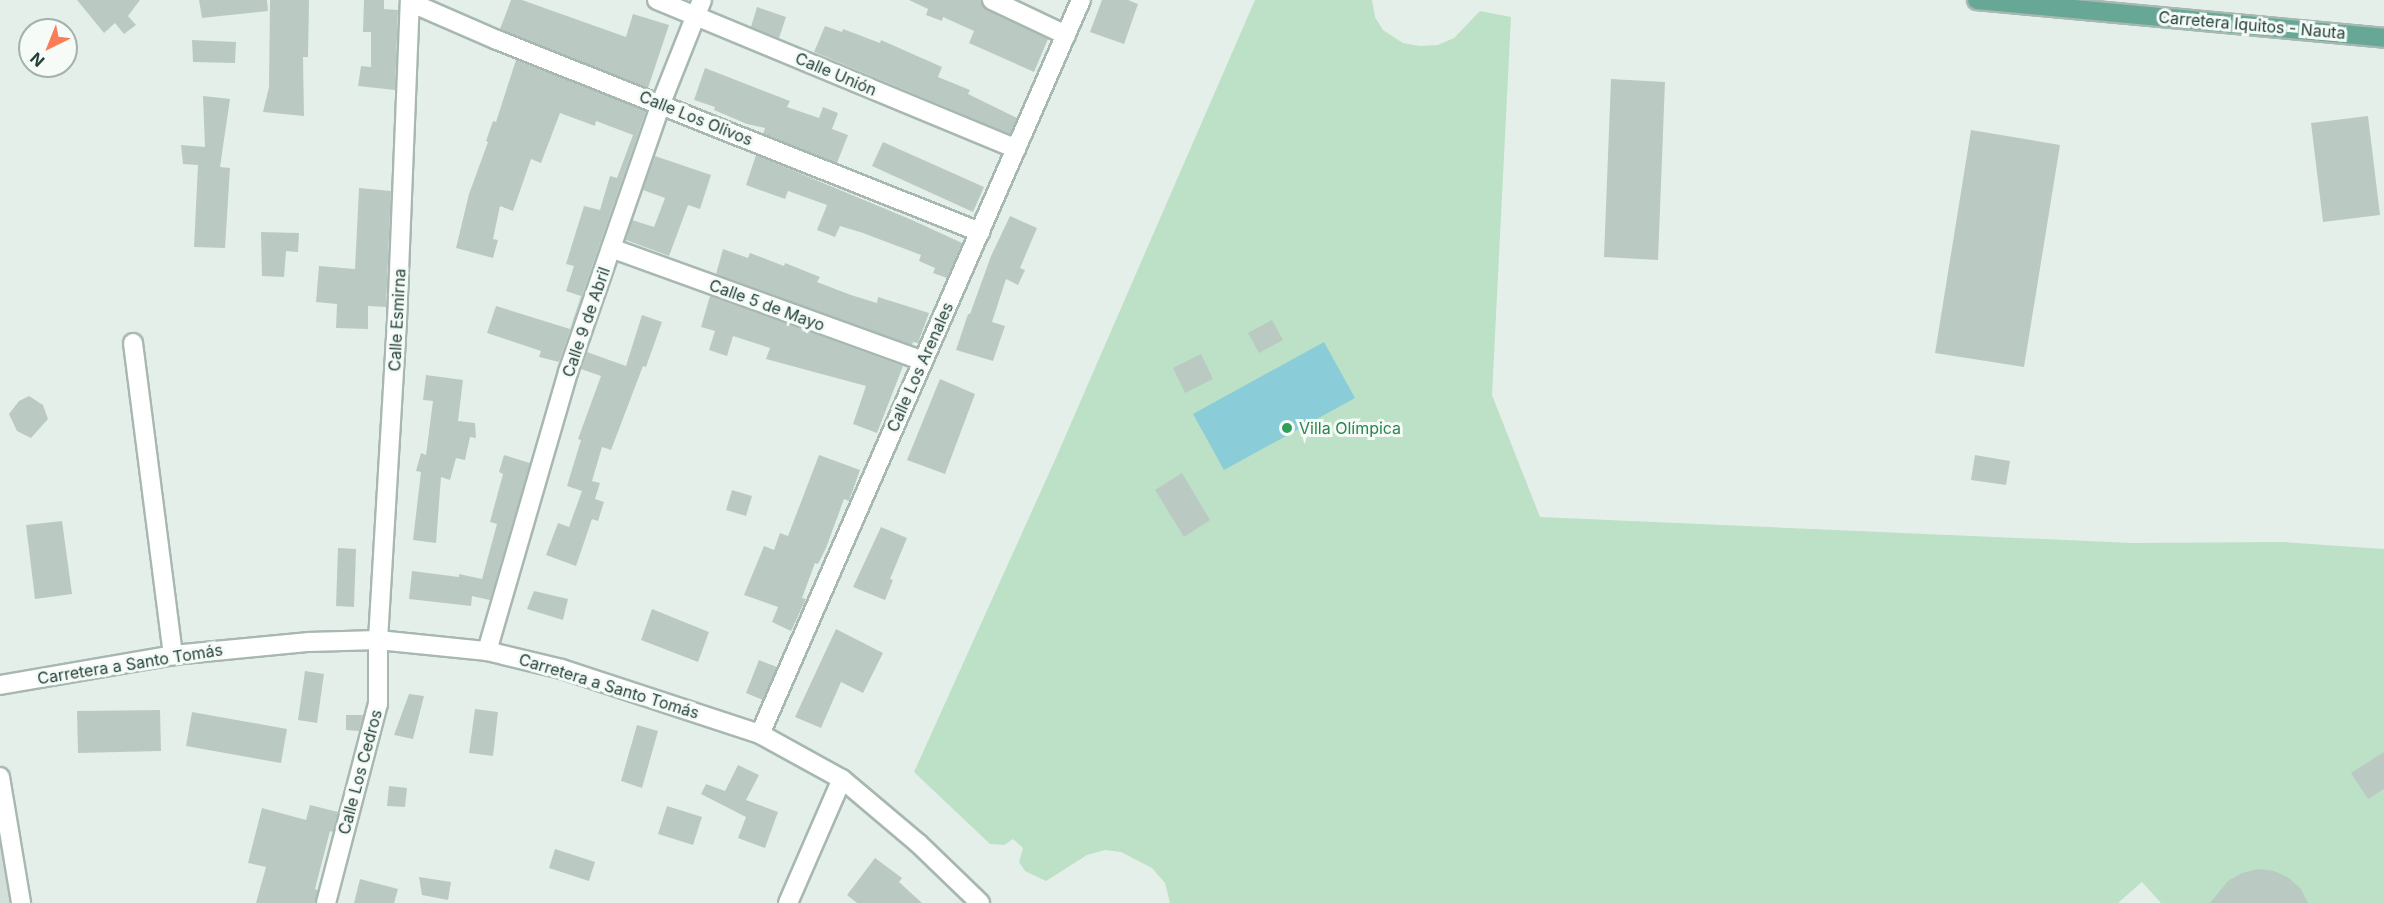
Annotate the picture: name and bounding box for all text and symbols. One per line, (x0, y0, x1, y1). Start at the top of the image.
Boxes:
street label: Carretera Iquitos - Nauta (2158, 7, 2346, 43)
north arrow (18, 18, 78, 78)
text: N (26, 48, 48, 71)
street label: Calle Unión (792, 48, 880, 100)
street label: Calle Los Olivos (637, 87, 755, 149)
street label: Calle 9 de Abril (558, 264, 614, 380)
street label: Calle Esmirna (385, 268, 409, 372)
street label: Calle 5 de Mayo (707, 275, 827, 335)
street label: Calle Los Arenales (883, 299, 957, 435)
place label: Villa Olímpica (1299, 418, 1401, 438)
marker: Villa Olímpica (1280, 421, 1294, 435)
street label: Carretera a Santo Tomás (36, 640, 224, 688)
street label: Carretera a Santo Tomás (517, 649, 701, 723)
street label: Calle Los Cedros (334, 707, 386, 837)

